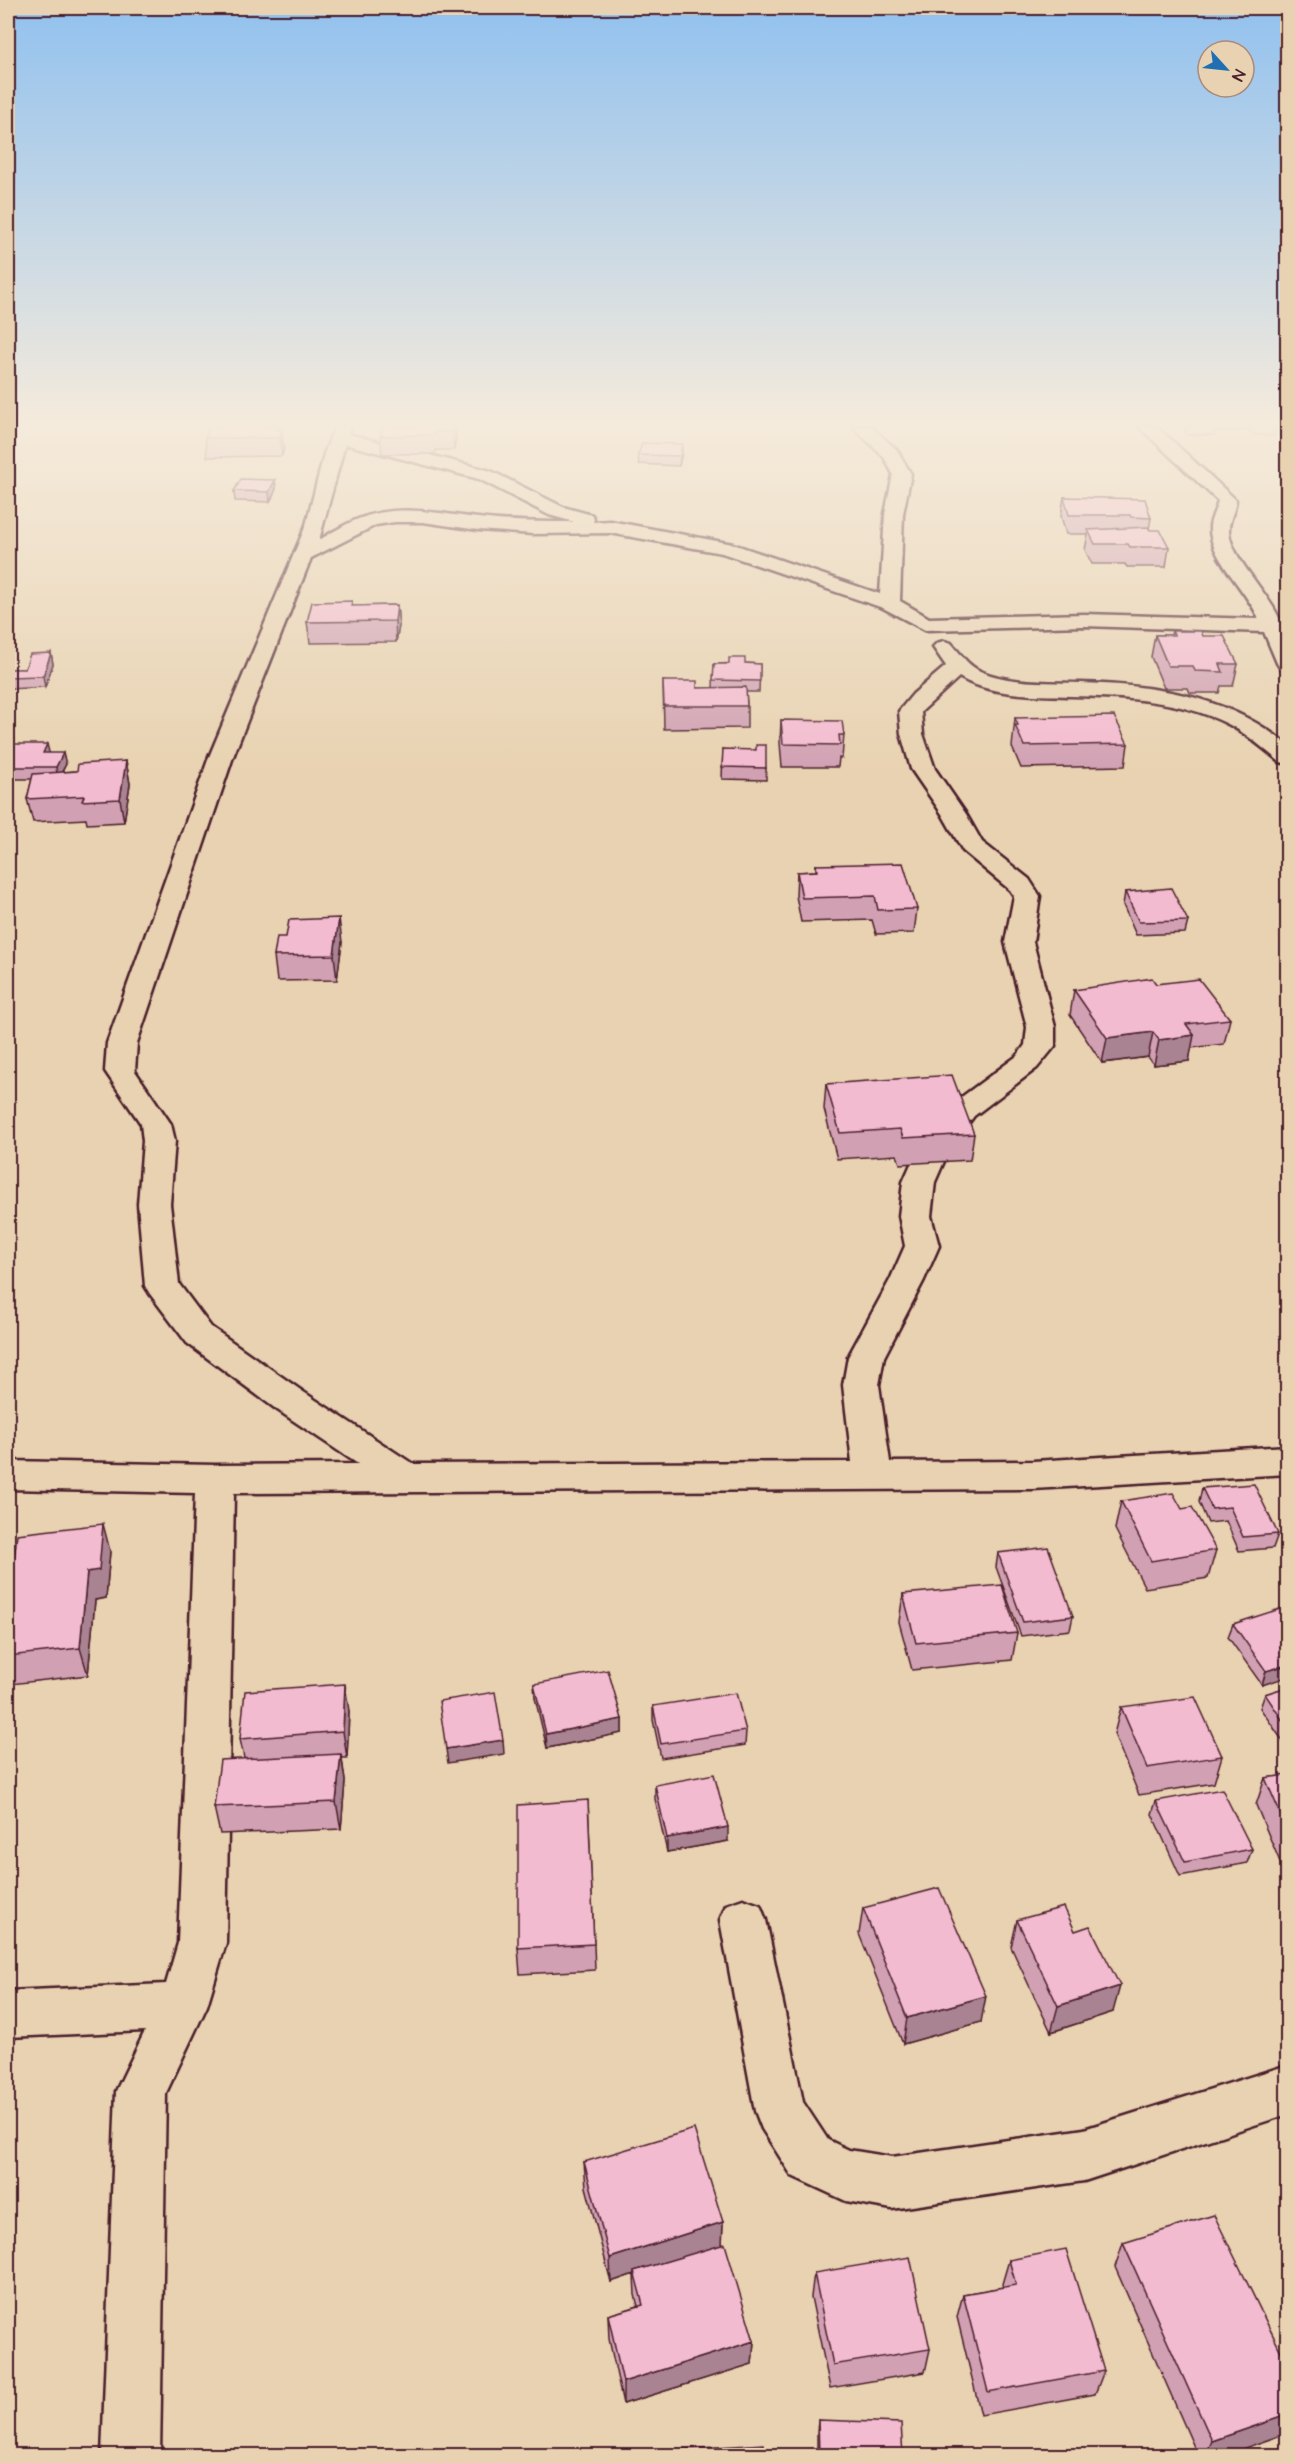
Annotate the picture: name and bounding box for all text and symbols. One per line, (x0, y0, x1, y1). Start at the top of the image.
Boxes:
north arrow (1196, 39, 1256, 99)
text: N (1226, 66, 1251, 85)

